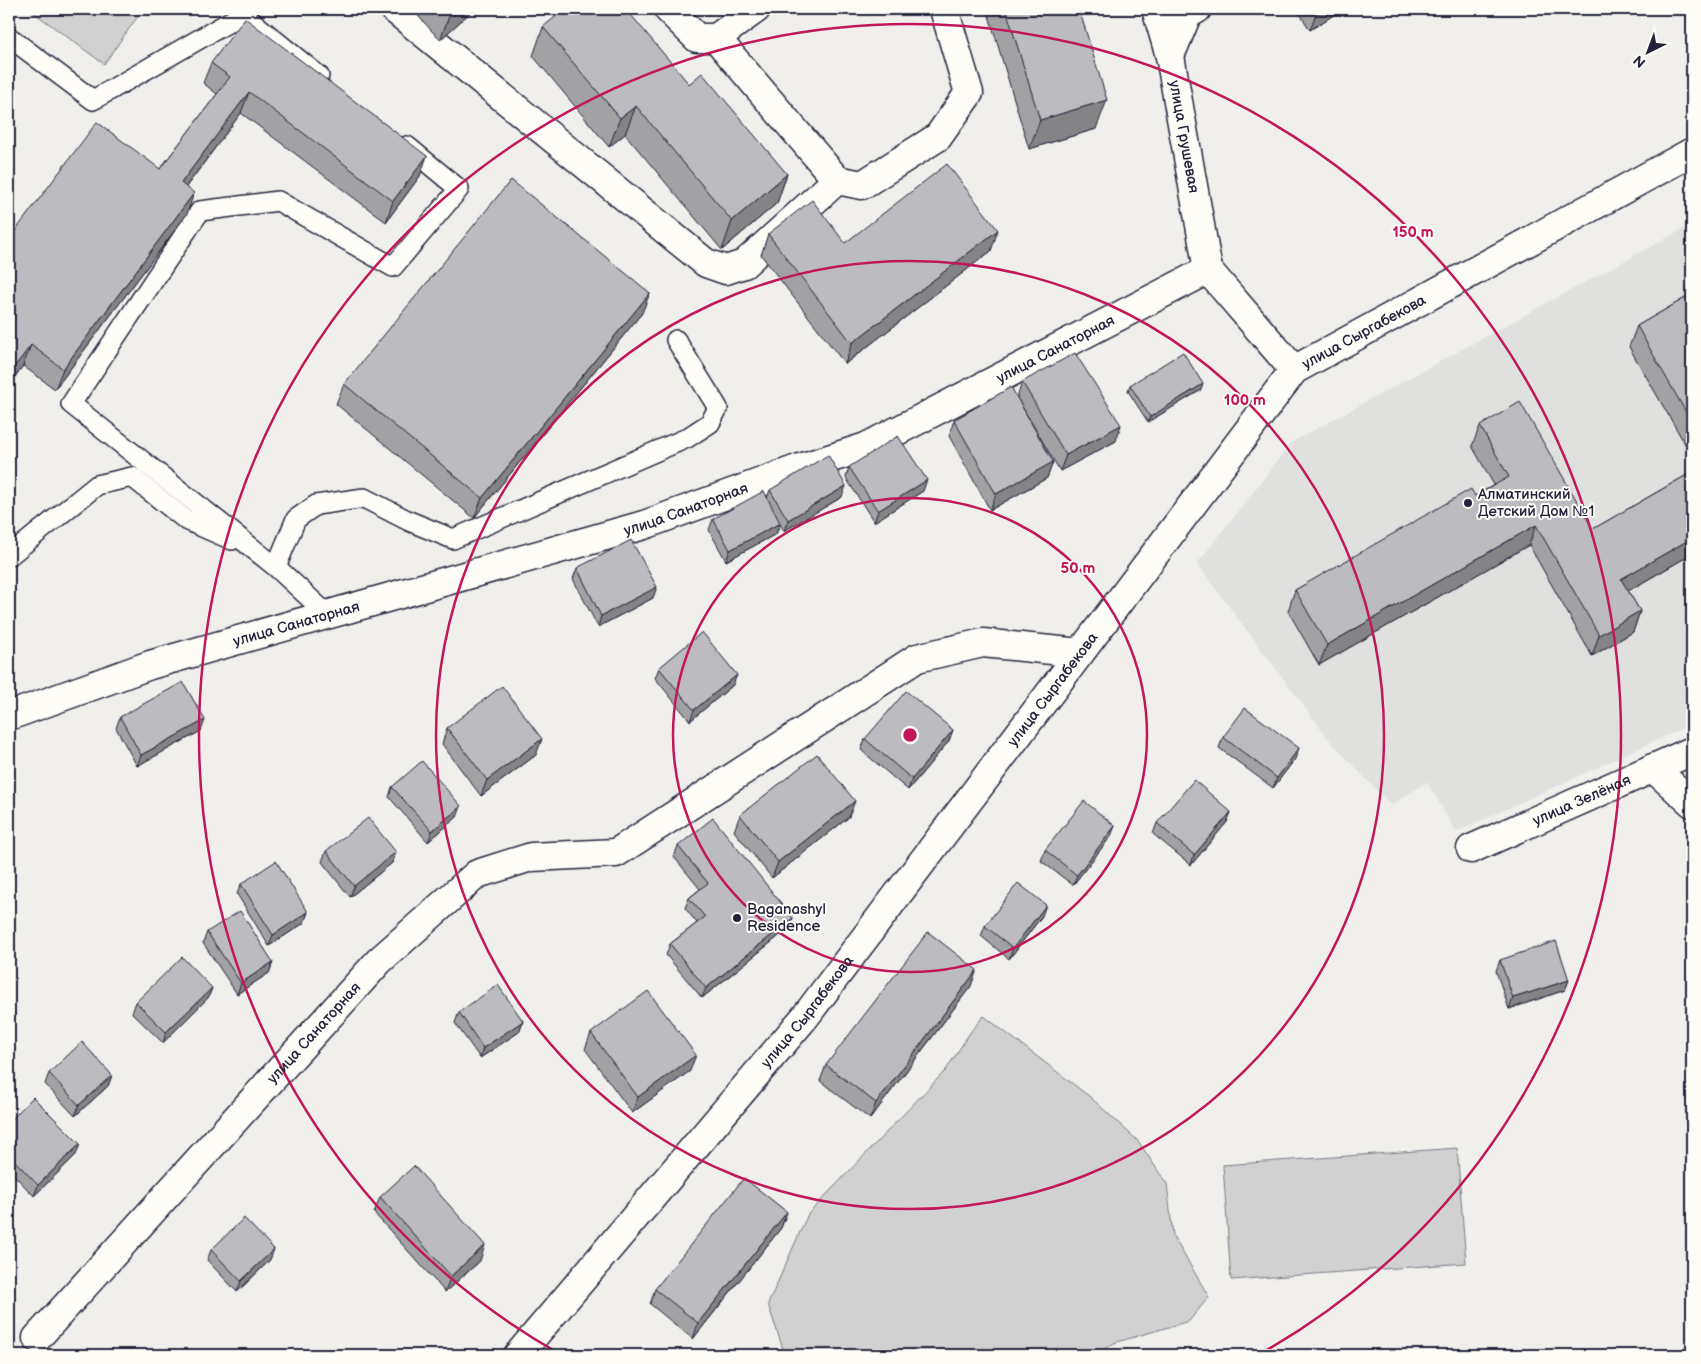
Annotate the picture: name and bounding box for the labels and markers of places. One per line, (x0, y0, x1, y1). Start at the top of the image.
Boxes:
place label: Алматинский Детский Дом №1 (1477, 485, 1594, 521)
marker: Алматинский Детский Дом №1 (1462, 497, 1474, 509)
centre of rings (901, 726, 919, 744)
place label: Baganashyl Residence (747, 900, 826, 936)
marker: Baganashyl Residence (731, 912, 743, 924)

